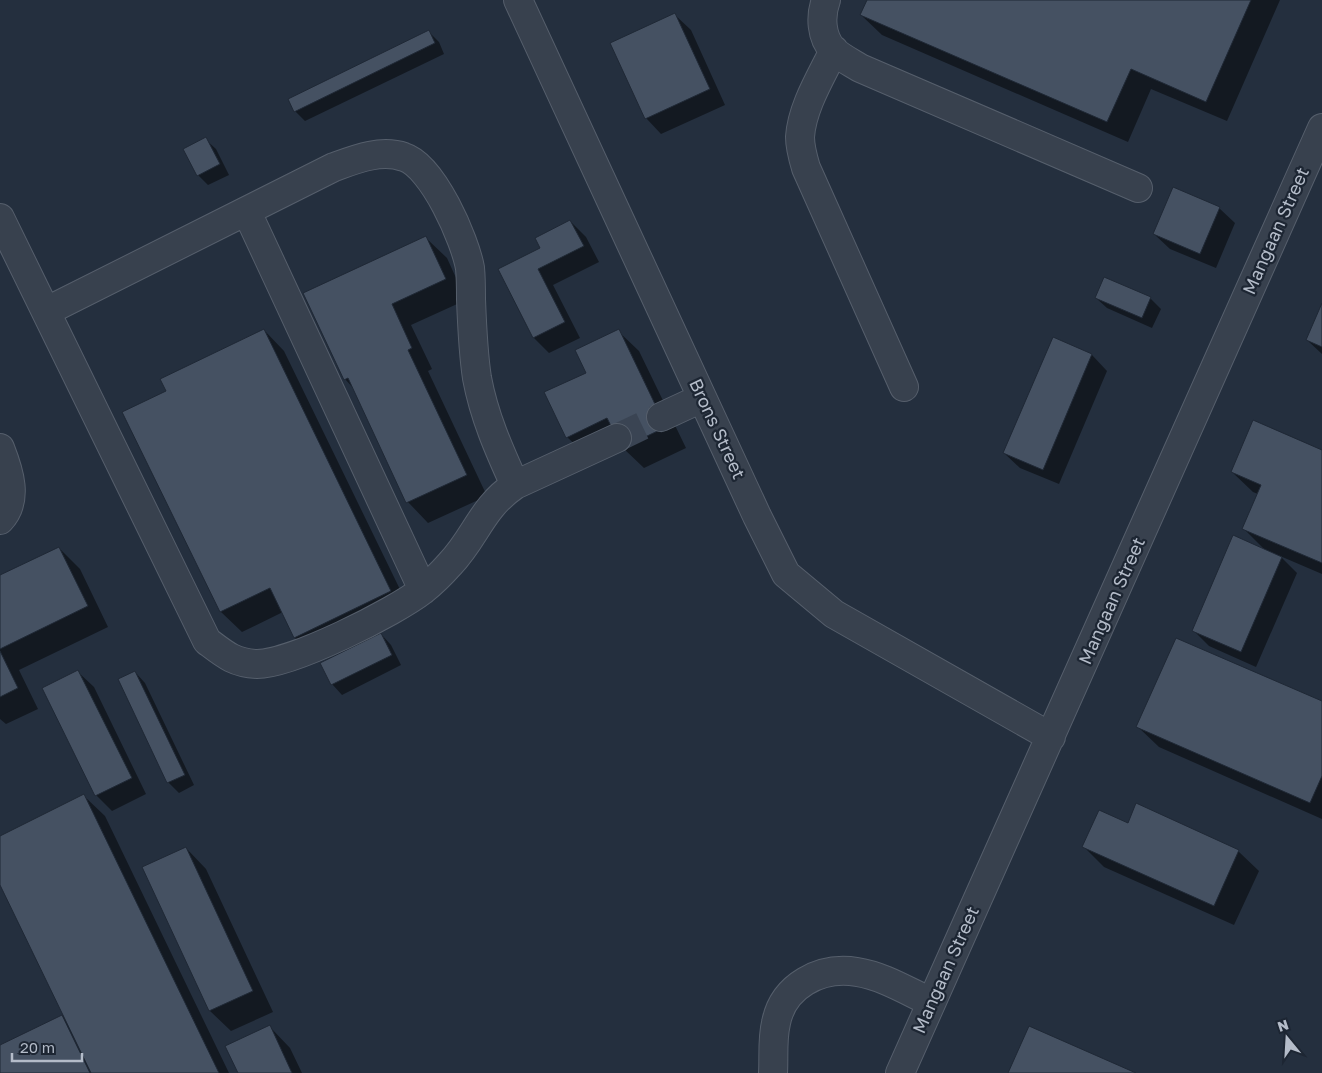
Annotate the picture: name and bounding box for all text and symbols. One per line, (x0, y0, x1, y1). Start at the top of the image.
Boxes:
street label: Mangaan Street (1237, 164, 1313, 298)
street label: Brons Street (685, 375, 751, 482)
street label: Mangaan Street (1073, 534, 1149, 668)
street label: Mangaan Street (907, 903, 983, 1037)
north arrow (1262, 1013, 1312, 1063)
text: N (1275, 1015, 1291, 1035)
scale bar (12, 1030, 82, 1062)
text: 20 m (20, 1038, 55, 1056)

